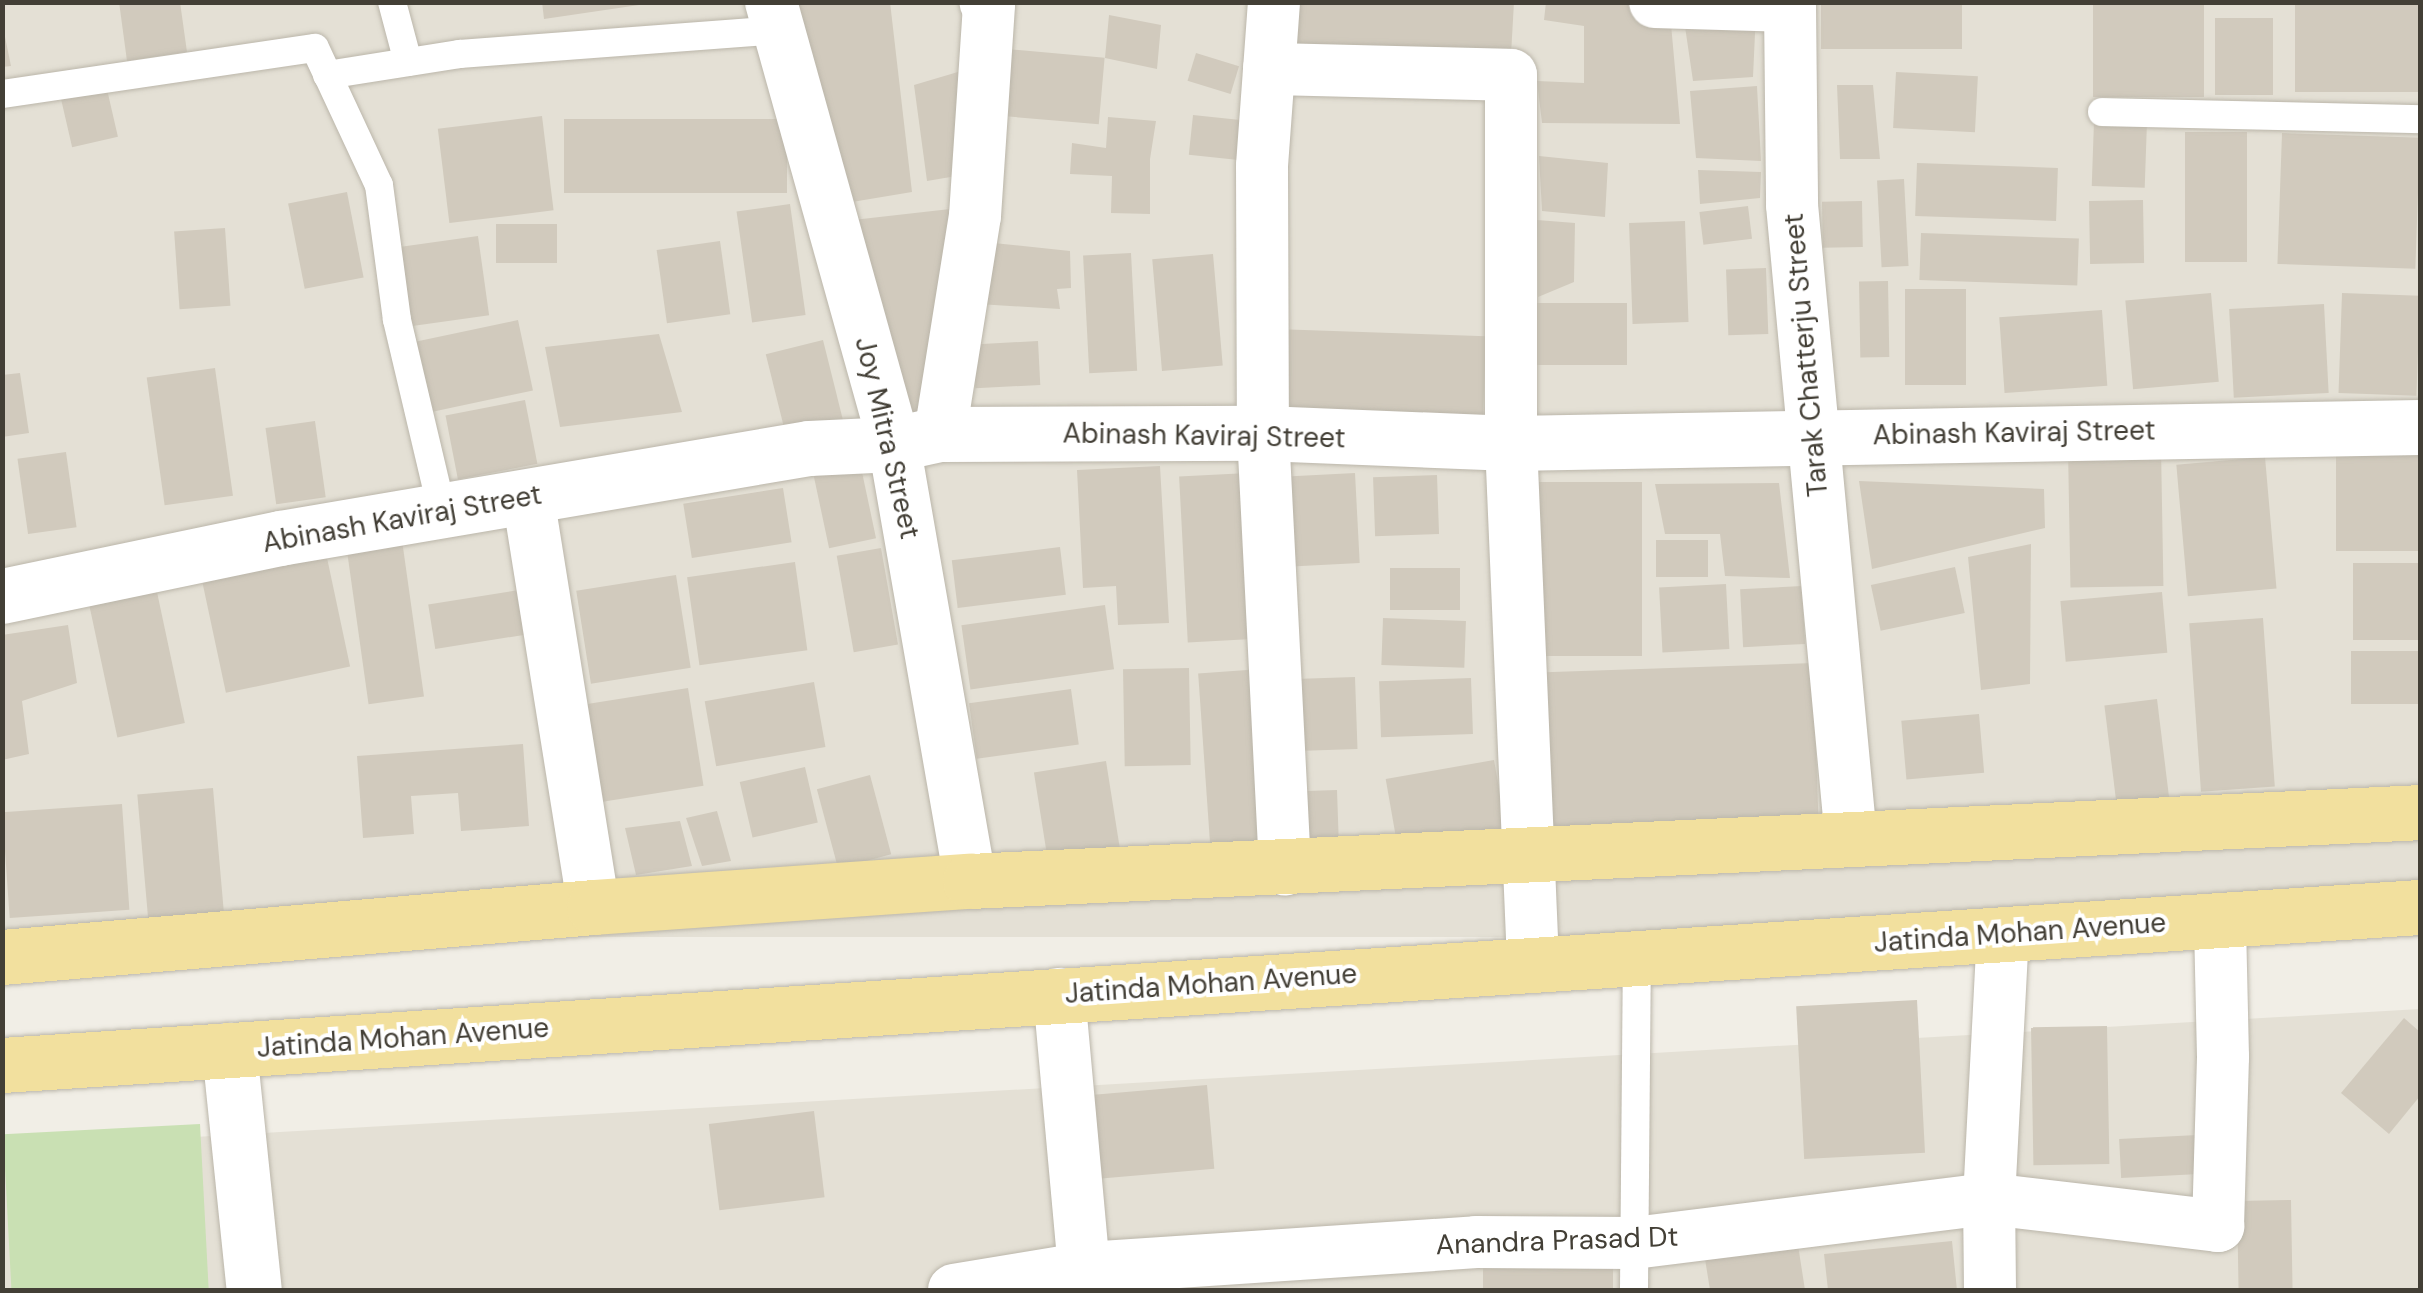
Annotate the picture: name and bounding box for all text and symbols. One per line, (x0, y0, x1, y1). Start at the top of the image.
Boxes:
street label: Tarak Chatterju Street (1777, 212, 1835, 498)
street label: Joy Mitra Street (847, 334, 927, 542)
street label: Abinash Kaviraj Street (1872, 414, 2156, 452)
street label: Abinash Kaviraj Street (1062, 417, 1346, 455)
street label: Abinash Kaviraj Street (260, 478, 544, 560)
street label: Jatinda Mohan Avenue (1873, 906, 2167, 960)
street label: Jatinda Mohan Avenue (1064, 957, 1358, 1011)
street label: Jatinda Mohan Avenue (256, 1011, 550, 1065)
street label: Anandra Prasad Dt (1435, 1220, 1679, 1262)

